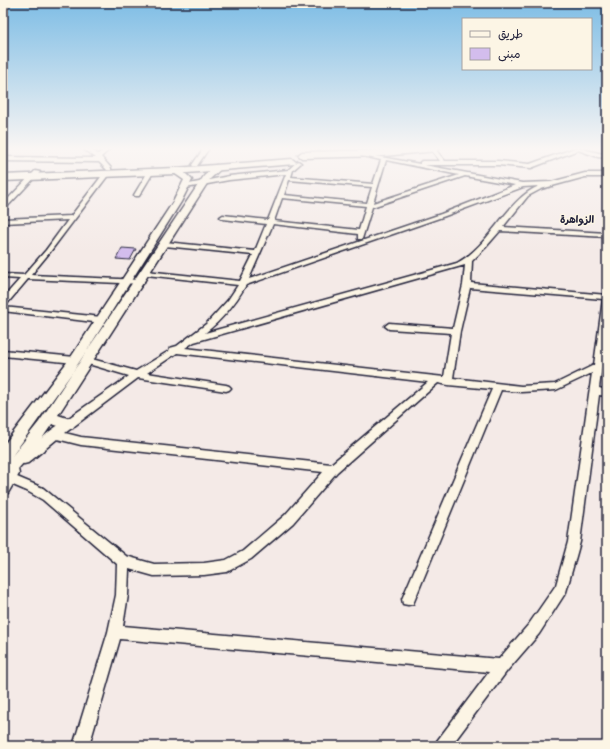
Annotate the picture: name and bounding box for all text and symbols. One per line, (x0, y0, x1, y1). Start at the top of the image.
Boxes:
legend (462, 18, 592, 70)
text: طريق (498, 25, 523, 42)
text: مبنى (498, 45, 521, 62)
district label: الزواهرة (560, 213, 594, 226)

